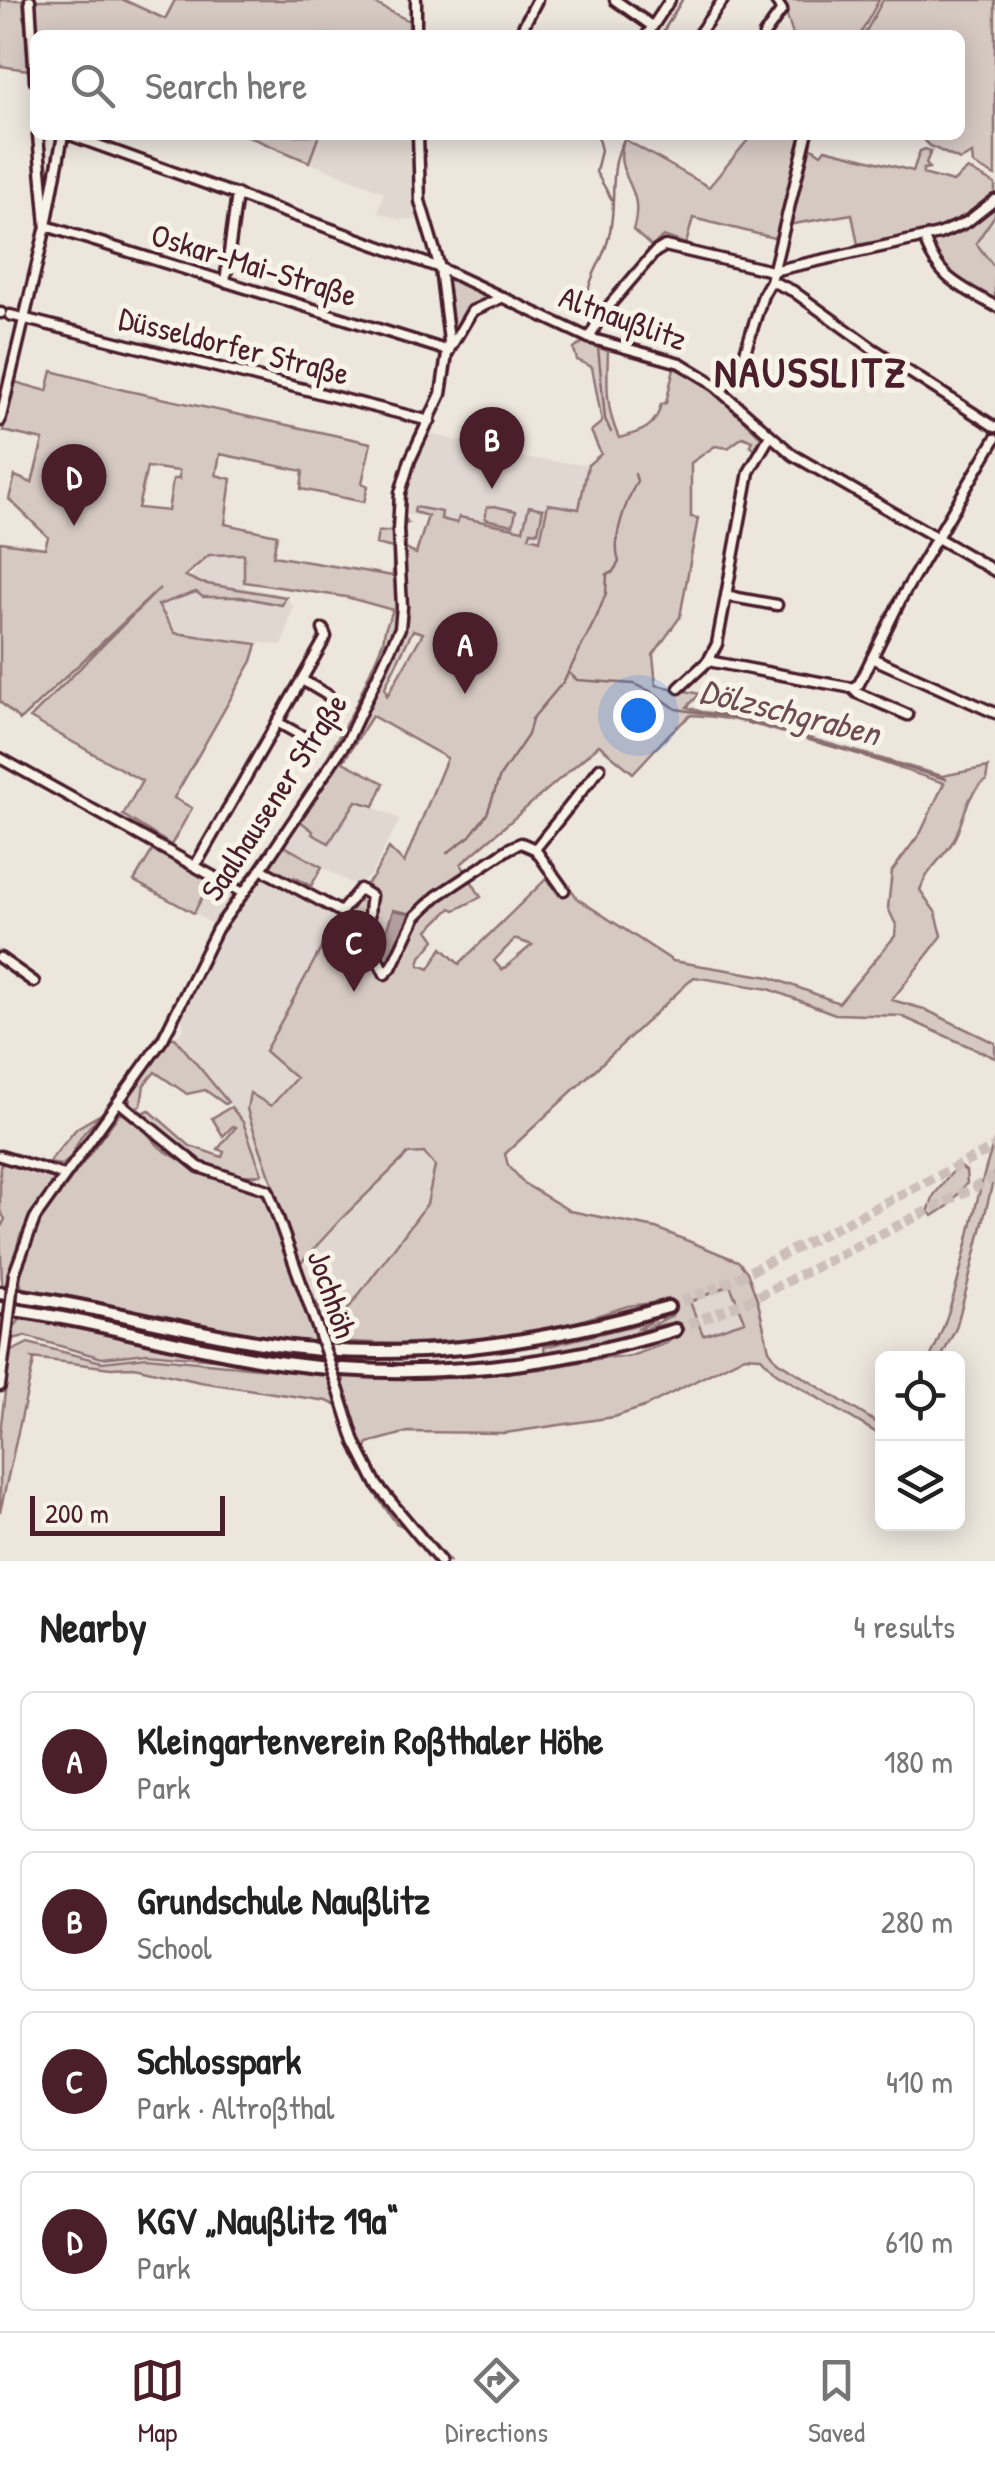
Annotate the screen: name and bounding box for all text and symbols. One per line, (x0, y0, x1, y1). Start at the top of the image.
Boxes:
search box (30, 30, 965, 140)
icon: search (65, 58, 120, 113)
text: Search here (145, 59, 307, 111)
street label: Oskar-Mai-Straße (146, 213, 363, 316)
street label: Altnaußlitz (554, 275, 693, 360)
street label: Düsseldorfer Straße (115, 296, 354, 395)
district label: NAUSSLITZ (714, 343, 908, 400)
pin: B (460, 406, 524, 489)
pin: D (42, 444, 106, 526)
pin: A (432, 612, 498, 694)
water label: Dölzschgraben (695, 666, 888, 757)
street label: Saalhausener Straße (190, 684, 357, 909)
your location (613, 690, 664, 741)
pin: C (322, 910, 386, 992)
street label: Jochhöh (297, 1244, 368, 1344)
map controls (875, 1351, 965, 1531)
button: locate (875, 1351, 965, 1441)
button: layers (875, 1441, 965, 1531)
scale bar (30, 1491, 225, 1536)
text: 200 m (45, 1494, 109, 1532)
text: Nearby (40, 1598, 147, 1655)
text: 4 results (854, 1605, 955, 1648)
text: Kleingartenverein Roßthaler Höhe (137, 1714, 604, 1766)
text: A (67, 1740, 82, 1783)
text: 180 m (884, 1740, 953, 1783)
text: Park (137, 1766, 191, 1809)
text: Grundschule Naußlitz (137, 1874, 430, 1926)
text: B (66, 1900, 83, 1943)
text: 280 m (881, 1900, 953, 1943)
text: School (137, 1926, 212, 1969)
text: Schlosspark (137, 2034, 301, 2086)
text: C (66, 2060, 83, 2103)
text: 410 m (886, 2060, 953, 2103)
text: Park · Altroßthal (137, 2086, 334, 2129)
text: KGV „Naußlitz 19a“ (137, 2194, 398, 2246)
text: D (67, 2220, 82, 2263)
text: 610 m (885, 2220, 953, 2263)
text: Park (137, 2246, 191, 2289)
tab: Map (130, 2353, 185, 2451)
tab: Directions (445, 2353, 548, 2451)
tab: Saved (808, 2353, 865, 2451)

